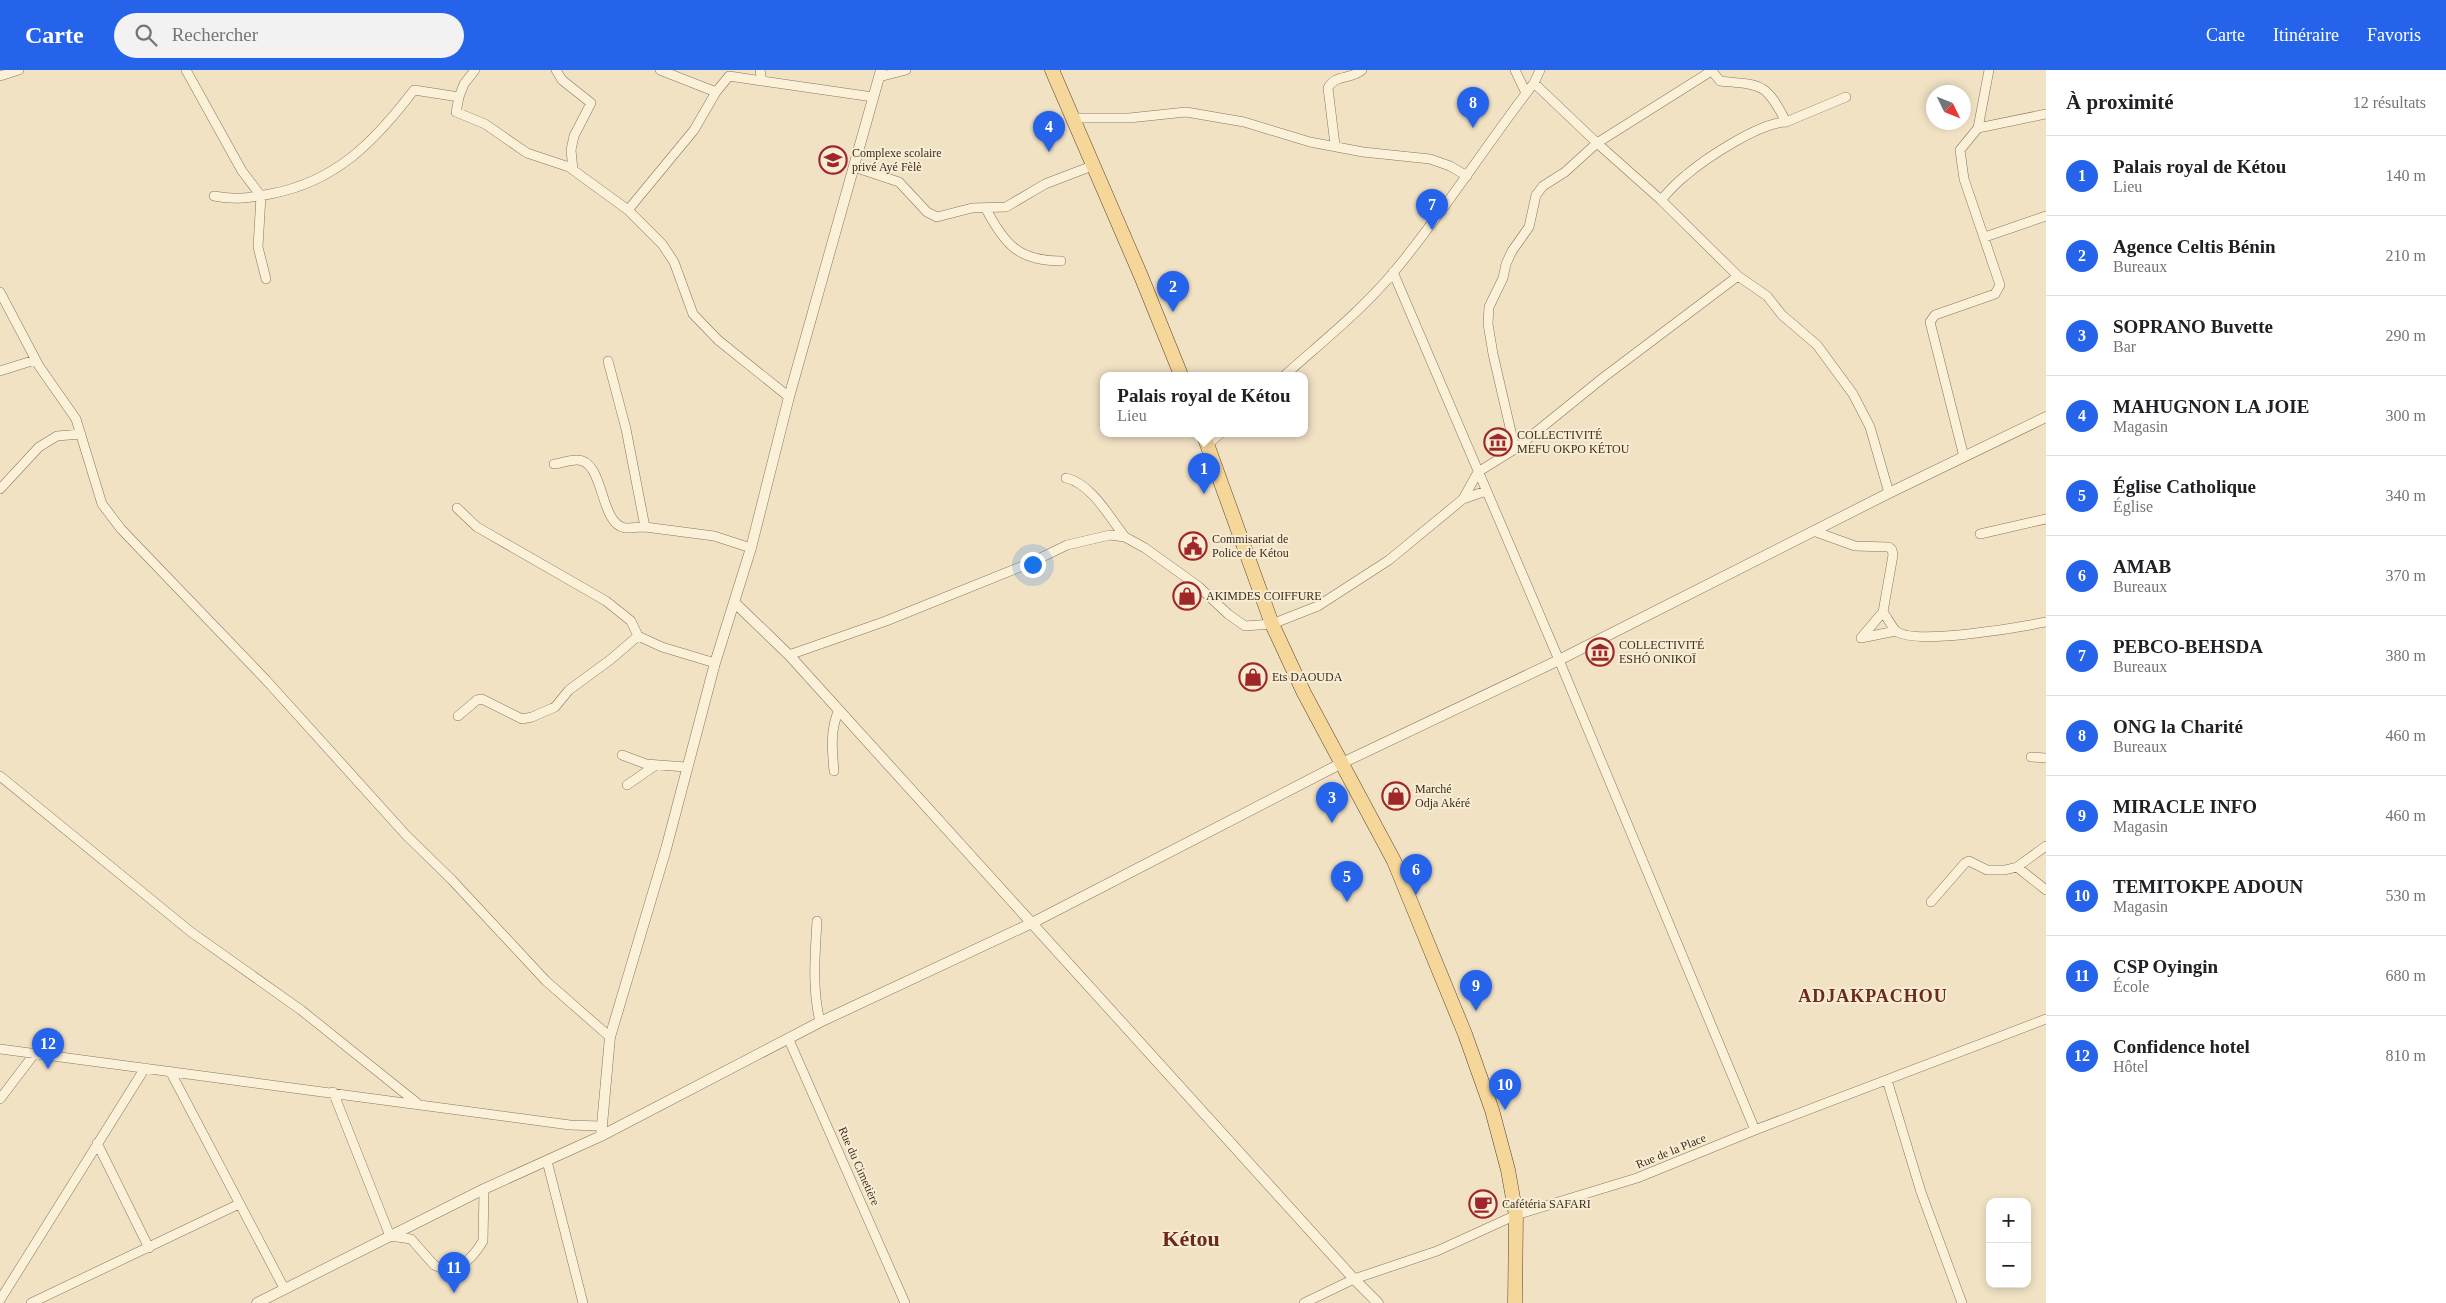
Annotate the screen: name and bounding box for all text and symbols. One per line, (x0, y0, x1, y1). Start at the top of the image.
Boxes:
search box (114, 13, 464, 58)
icon: search (132, 21, 160, 49)
text: Carte (25, 22, 84, 48)
text: Rechercher (172, 24, 258, 45)
text: Carte (2206, 25, 2245, 45)
text: Itinéraire (2273, 25, 2339, 45)
text: Favoris (2367, 25, 2421, 45)
north arrow (1926, 85, 1971, 130)
pin: 8 (1457, 87, 1489, 128)
text: À proximité (2066, 90, 2174, 114)
text: 12 résultats (2353, 94, 2426, 111)
pin: 4 (1033, 111, 1065, 152)
school or university icon: Complexe scolaire privé Ayé Fèlè (818, 145, 848, 175)
place label: Complexe scolaire privé Ayé Fèlè (852, 146, 942, 174)
text: Palais royal de Kétou (2113, 156, 2286, 177)
text: 1 (2078, 167, 2086, 184)
text: 140 m (2386, 167, 2426, 184)
text: Lieu (2113, 178, 2142, 195)
pin: 7 (1416, 189, 1448, 230)
text: Agence Celtis Bénin (2113, 236, 2276, 257)
text: 2 (2078, 247, 2086, 264)
text: 210 m (2386, 247, 2426, 264)
text: Bureaux (2113, 258, 2167, 275)
pin: 2 (1157, 271, 1189, 312)
text: SOPRANO Buvette (2113, 316, 2273, 337)
text: 3 (2078, 327, 2086, 344)
text: 290 m (2386, 327, 2426, 344)
text: Bar (2113, 338, 2136, 355)
popup (1100, 372, 1308, 437)
text: Palais royal de Kétou (1117, 385, 1291, 406)
text: MAHUGNON LA JOIE (2113, 396, 2309, 417)
text: Lieu (1117, 407, 1147, 424)
text: 4 (2078, 407, 2086, 424)
text: 300 m (2386, 407, 2426, 424)
text: Magasin (2113, 418, 2168, 435)
museum icon: COLLECTIVITÉ MEFU OKPO KÉTOU (1483, 427, 1513, 457)
place label: COLLECTIVITÉ MEFU OKPO KÉTOU (1517, 428, 1630, 456)
pin: 1 (1188, 453, 1220, 494)
text: Église Catholique (2113, 476, 2256, 497)
text: 5 (2078, 487, 2086, 504)
text: 340 m (2386, 487, 2426, 504)
text: Église (2113, 498, 2153, 515)
public building icon: Commisariat de Police de Kétou (1178, 531, 1208, 561)
place label: Commisariat de Police de Kétou (1212, 532, 1289, 560)
your location (1020, 552, 1046, 578)
text: AMAB (2113, 556, 2171, 577)
text: 6 (2078, 567, 2086, 584)
text: 370 m (2386, 567, 2426, 584)
text: Bureaux (2113, 578, 2167, 595)
shop icon: AKIMDES COIFFURE (1172, 581, 1202, 611)
place label: AKIMDES COIFFURE (1206, 589, 1322, 603)
text: PEBCO-BEHSDA (2113, 636, 2263, 657)
museum icon: COLLECTIVITÉ ESHÓ ONIKOÏ (1585, 637, 1615, 667)
place label: COLLECTIVITÉ ESHÓ ONIKOÏ (1619, 638, 1704, 666)
text: 7 (2078, 647, 2086, 664)
text: 380 m (2386, 647, 2426, 664)
text: Bureaux (2113, 658, 2167, 675)
shop icon: Ets DAOUDA (1238, 662, 1268, 692)
place label: Ets DAOUDA (1272, 670, 1343, 684)
text: ONG la Charité (2113, 716, 2243, 737)
text: 8 (2078, 727, 2086, 744)
text: 460 m (2386, 727, 2426, 744)
text: Bureaux (2113, 738, 2167, 755)
shop icon: Marché Odja Akéré (1381, 781, 1411, 811)
pin: 3 (1316, 782, 1348, 823)
place label: Marché Odja Akéré (1415, 782, 1470, 810)
text: MIRACLE INFO (2113, 796, 2257, 817)
text: 9 (2078, 807, 2086, 824)
text: 460 m (2386, 807, 2426, 824)
text: Magasin (2113, 818, 2168, 835)
pin: 6 (1400, 854, 1432, 895)
pin: 5 (1331, 861, 1363, 902)
text: TEMITOKPE ADOUN (2113, 876, 2303, 897)
text: 10 (2074, 887, 2090, 904)
text: 530 m (2386, 887, 2426, 904)
text: Magasin (2113, 898, 2168, 915)
text: CSP Oyingin (2113, 956, 2218, 977)
text: 11 (2074, 967, 2090, 984)
text: 680 m (2386, 967, 2426, 984)
pin: 9 (1460, 970, 1492, 1011)
text: École (2113, 978, 2149, 995)
district label: ADJAKPACHOU (1798, 986, 1948, 1006)
pin: 12 (32, 1028, 64, 1069)
text: Confidence hotel (2113, 1036, 2250, 1057)
text: 12 (2074, 1047, 2090, 1064)
text: 810 m (2386, 1047, 2426, 1064)
text: Hôtel (2113, 1058, 2149, 1075)
pin: 10 (1489, 1069, 1521, 1110)
street label: Rue du Cimetière (835, 1124, 883, 1208)
street label: Rue de la Place (1634, 1131, 1708, 1171)
cafe icon: Cafétéria SAFARI (1468, 1189, 1498, 1219)
place label: Cafétéria SAFARI (1502, 1197, 1591, 1211)
map controls (1986, 1198, 2031, 1288)
button: + (1986, 1198, 2031, 1243)
district label: Kétou (1162, 1226, 1220, 1251)
button: − (1986, 1243, 2031, 1288)
pin: 11 (438, 1252, 470, 1293)

